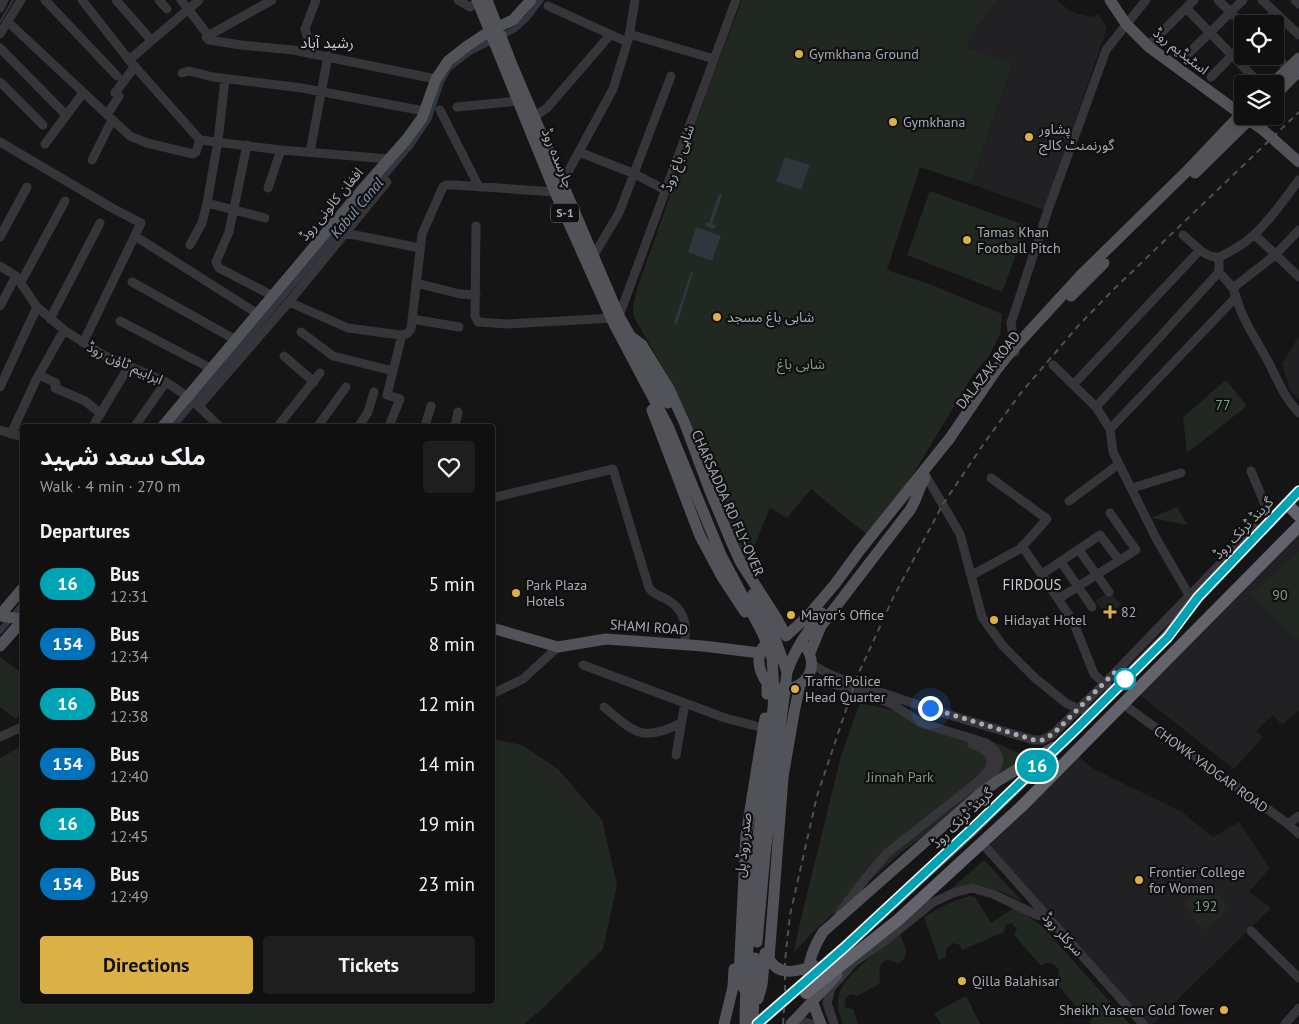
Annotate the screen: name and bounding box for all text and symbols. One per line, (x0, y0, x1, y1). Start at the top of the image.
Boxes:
map controls (1234, 15, 1284, 125)
button: locate (1234, 15, 1284, 65)
street label: اسٹیڈیم روڈ (1148, 24, 1213, 80)
district label: رشید آباد (300, 33, 354, 52)
place label: Gymkhana Ground (809, 45, 919, 63)
marker: Gymkhana Ground (793, 48, 805, 60)
button: layers (1234, 75, 1284, 125)
place label: Gymkhana (903, 113, 965, 131)
marker: Gymkhana (887, 116, 899, 128)
place label: پشاور گورنمنٹ کالج (1038, 120, 1115, 156)
street label: شاہی باغ روڈ (658, 122, 700, 194)
street label: چارسدہ روڈ (537, 125, 578, 191)
marker: پشاور گورنمنٹ کالج (1023, 131, 1035, 143)
street label: افغان کالونی روڈ (295, 164, 367, 244)
water label: Kabul Canal (326, 174, 387, 242)
road number: S-1 (551, 204, 579, 222)
place label: Tamas Khan Football Pitch (977, 223, 1061, 257)
marker: Tamas Khan Football Pitch (961, 234, 973, 246)
place label: شاہی باغ مسجد (727, 308, 814, 328)
marker: شاہی باغ مسجد (711, 311, 723, 323)
street label: DALAZAK ROAD (952, 327, 1024, 413)
street label: ابراہیم ٹاؤن روڈ (83, 337, 166, 390)
park label: شاہی باغ (777, 355, 825, 375)
park label: 77 (1215, 396, 1231, 414)
street label: CHARSADDA RD FLY-OVER (688, 427, 768, 579)
text: ملک سعد شہید (40, 441, 206, 472)
button: heart (423, 441, 475, 493)
text: Walk · 4 min · 270 m (40, 476, 180, 496)
street label: گرینڈ ٹرنک روڈ (1209, 493, 1277, 563)
text: Departures (40, 519, 130, 543)
text: Bus (110, 562, 139, 586)
text: 16 (57, 572, 78, 595)
text: 5 min (429, 572, 475, 596)
district label: FIRDOUS (1003, 575, 1061, 594)
place label: Park Plaza Hotels (526, 576, 587, 610)
text: 12:31 (110, 586, 148, 606)
park label: 90 (1272, 586, 1288, 604)
marker: Park Plaza Hotels (510, 587, 522, 599)
place label: 82 (1121, 603, 1136, 621)
marker: 82 (1103, 605, 1117, 619)
place label: Mayor's Office (801, 606, 884, 624)
marker: Mayor's Office (785, 609, 797, 621)
place label: Hidayat Hotel (1004, 611, 1086, 629)
marker: Hidayat Hotel (988, 614, 1000, 626)
street label: SHAMI ROAD (609, 615, 689, 639)
text: Bus (110, 622, 139, 646)
text: 154 (52, 632, 83, 655)
text: 8 min (429, 632, 475, 656)
text: 12:34 (110, 646, 148, 666)
unlabelled marker (1114, 668, 1136, 690)
place label: Traffic Police Head Quarter (805, 672, 886, 706)
text: Bus (110, 682, 139, 706)
marker: Traffic Police Head Quarter (789, 683, 801, 695)
text: 16 (57, 692, 78, 715)
text: 12 min (418, 692, 475, 716)
your location (918, 696, 943, 721)
text: 12:38 (110, 706, 148, 726)
street label: CHOWK YADGAR ROAD (1150, 721, 1272, 817)
text: Bus (110, 742, 139, 766)
line badge: 16 (1014, 750, 1060, 782)
text: 154 (52, 752, 83, 775)
text: 14 min (418, 752, 475, 776)
text: 16 (1027, 754, 1047, 777)
text: 12:40 (110, 766, 148, 786)
park label: Jinnah Park (865, 768, 934, 786)
street label: گرینڈ ٹرنک روڈ (927, 784, 997, 852)
text: Bus (110, 802, 139, 826)
street label: صدر روڈ پل (731, 811, 757, 878)
text: 16 (57, 812, 78, 835)
text: 19 min (418, 812, 475, 836)
text: 12:45 (110, 826, 148, 846)
text: Bus (110, 862, 139, 886)
place label: Frontier College for Women (1149, 863, 1245, 897)
text: 154 (52, 872, 83, 895)
text: 23 min (418, 872, 475, 896)
marker: Frontier College for Women (1133, 874, 1145, 886)
text: 12:49 (110, 886, 148, 906)
park label: 192 (1195, 897, 1217, 915)
street label: سرکلر روڈ (1038, 908, 1088, 960)
button: Directions (40, 936, 253, 994)
button: Tickets (263, 936, 475, 994)
place label: Qilla Balahisar (972, 972, 1060, 990)
marker: Qilla Balahisar (956, 975, 968, 987)
place label: Sheikh Yaseen Gold Tower (1059, 1001, 1214, 1019)
marker: Sheikh Yaseen Gold Tower (1218, 1004, 1230, 1016)

